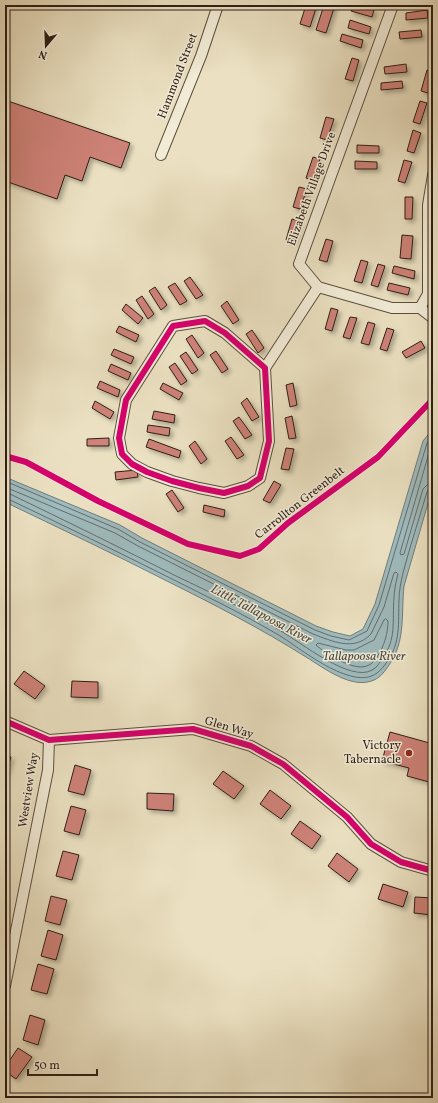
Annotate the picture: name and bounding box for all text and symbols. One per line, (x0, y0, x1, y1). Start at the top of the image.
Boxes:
north arrow (26, 26, 66, 66)
street label: Hammond Street (154, 31, 202, 121)
text: N (37, 46, 49, 62)
street label: Elizabeth Village Drive (284, 130, 340, 248)
street label: Carrollton Greenbelt (252, 463, 348, 543)
water label: Little Tallapoosa River (207, 581, 315, 649)
water label: Tallapoosa River (322, 648, 406, 666)
street label: Glen Way (202, 713, 256, 743)
place label: Victory Tabernacle (344, 738, 402, 768)
marker: Victory Tabernacle (404, 748, 414, 758)
street label: Westview Way (15, 751, 43, 829)
scale bar (28, 1051, 97, 1077)
text: 50 m (34, 1058, 60, 1074)

